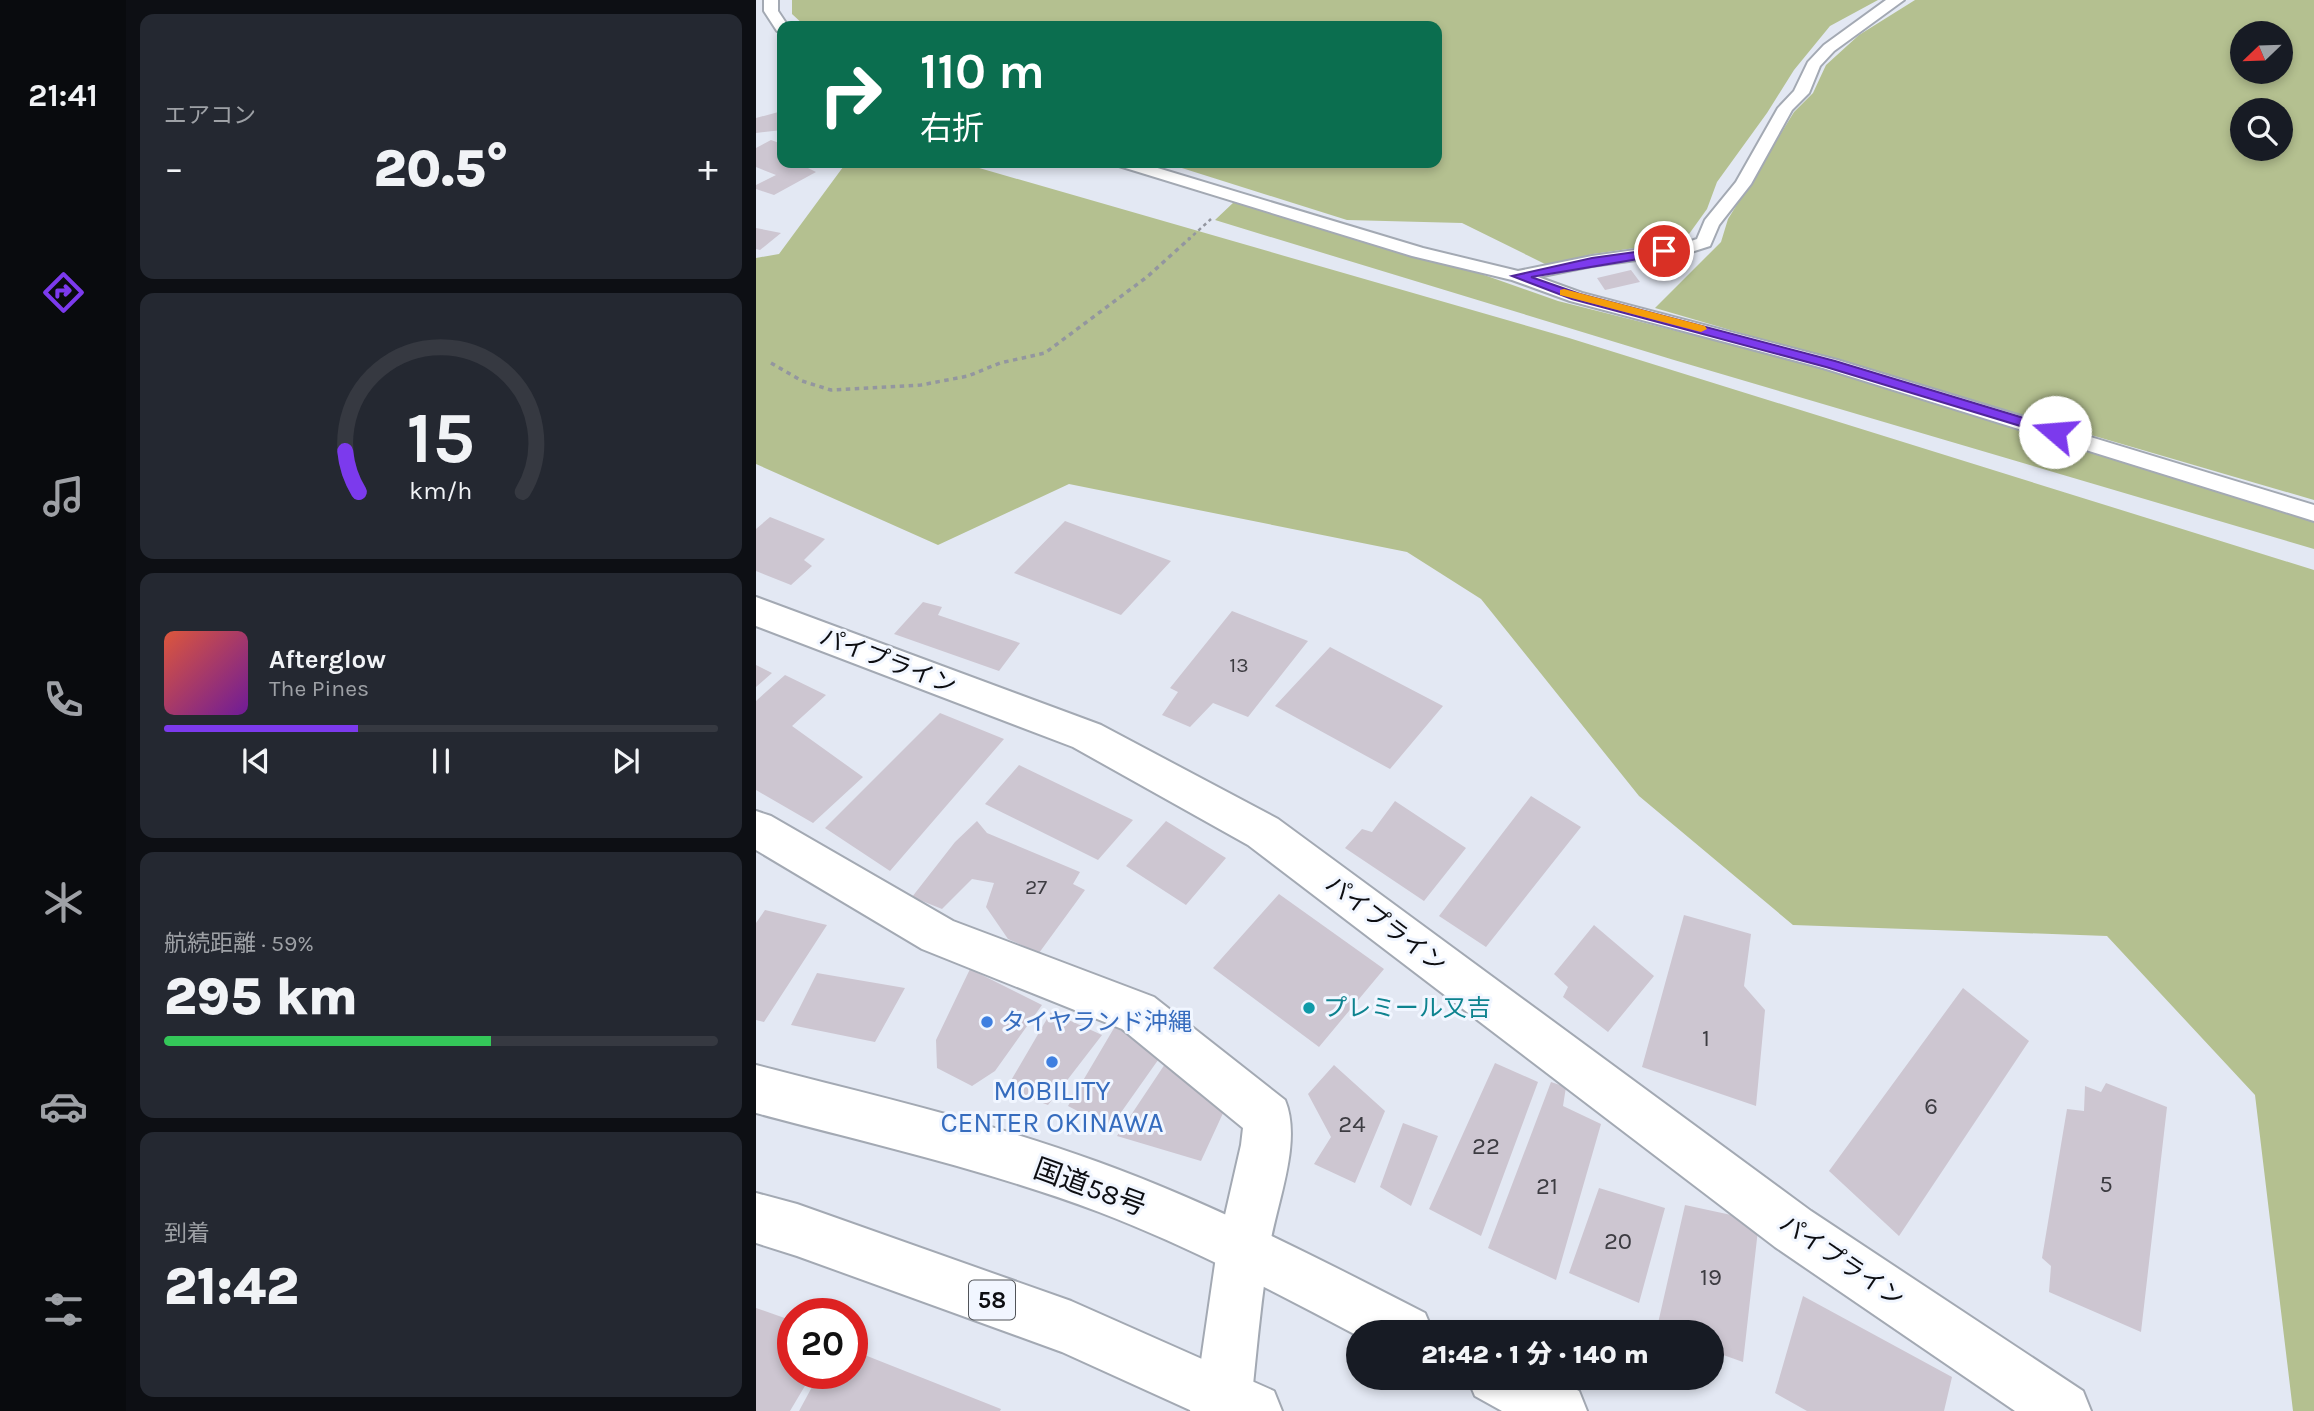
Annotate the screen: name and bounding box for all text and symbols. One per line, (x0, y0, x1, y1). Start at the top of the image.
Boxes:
north arrow (2230, 21, 2292, 84)
map controls (2230, 21, 2293, 161)
text: 110 m (920, 43, 1045, 100)
icon: right (805, 49, 896, 140)
text: 21:41 (28, 77, 98, 114)
button: search (2230, 98, 2293, 161)
text: エアコン (164, 102, 256, 129)
text: 右折 (920, 110, 984, 147)
text: 20.5° (373, 138, 509, 199)
text: − (164, 146, 184, 191)
text: + (698, 146, 718, 191)
pin (1634, 221, 1694, 281)
icon: arrive (1645, 232, 1683, 270)
icon: directions (39, 268, 88, 317)
position arrow (2018, 395, 2092, 469)
text: 15 (407, 396, 475, 481)
icon: music (39, 472, 88, 521)
text: km/h (409, 476, 473, 505)
street label: パイプライン (816, 622, 960, 700)
text: Afterglow (269, 644, 386, 675)
house number: 13 (1229, 653, 1249, 677)
icon: phone (39, 675, 88, 724)
text: The Pines (269, 675, 369, 702)
icon: previous (237, 742, 275, 780)
icon: pause (422, 742, 460, 780)
icon: next (607, 742, 645, 780)
street label: パイプライン (1320, 869, 1452, 979)
house number: 27 (1025, 875, 1047, 899)
icon: climate (39, 878, 88, 927)
text: 航続距離 · 59% (164, 930, 314, 957)
text: 295 km (164, 966, 358, 1027)
place label: プレミール又吉 (1323, 994, 1491, 1022)
marker: プレミール又吉 (1301, 1000, 1317, 1016)
place label: タイヤランド沖縄 (1001, 1008, 1192, 1036)
marker: タイヤランド沖縄 (979, 1014, 995, 1030)
house number: 1 (1702, 1024, 1710, 1052)
marker: MOBILITY CENTER OKINAWA (1044, 1054, 1060, 1070)
place label: MOBILITY CENTER OKINAWA (940, 1074, 1164, 1139)
icon: car (39, 1082, 88, 1131)
house number: 6 (1924, 1092, 1938, 1120)
house number: 24 (1338, 1110, 1366, 1138)
house number: 22 (1472, 1132, 1500, 1160)
street label: 国道58号 (1029, 1151, 1151, 1223)
house number: 5 (2099, 1170, 2113, 1198)
house number: 21 (1536, 1172, 1558, 1200)
street label: パイプライン (1774, 1209, 1910, 1313)
text: 到着 (164, 1220, 210, 1247)
house number: 20 (1604, 1227, 1632, 1255)
text: 21:42 (164, 1256, 299, 1317)
house number: 19 (1700, 1263, 1722, 1291)
road number: 58 (969, 1280, 1015, 1320)
icon: filters (39, 1285, 88, 1334)
speed limit sign: 20 (777, 1298, 868, 1389)
text: 21:42 · 1 分 · 140 m (1421, 1339, 1649, 1370)

